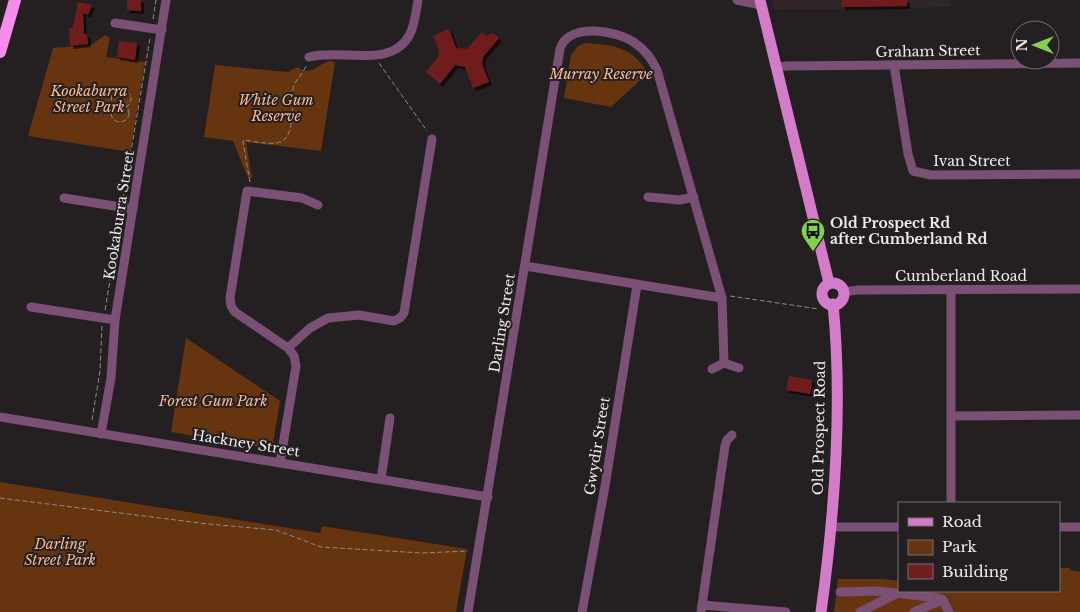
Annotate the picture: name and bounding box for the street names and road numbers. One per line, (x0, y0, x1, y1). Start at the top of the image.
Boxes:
street label: Graham Street (875, 41, 981, 61)
street label: Kookaburra Street (100, 148, 138, 281)
street label: Ivan Street (933, 152, 1011, 170)
street label: Cumberland Road (895, 267, 1028, 285)
street label: Darling Street (485, 271, 519, 374)
street label: Old Prospect Road (809, 360, 829, 495)
street label: Gwydir Street (580, 395, 614, 496)
street label: Hackney Street (191, 426, 302, 461)

